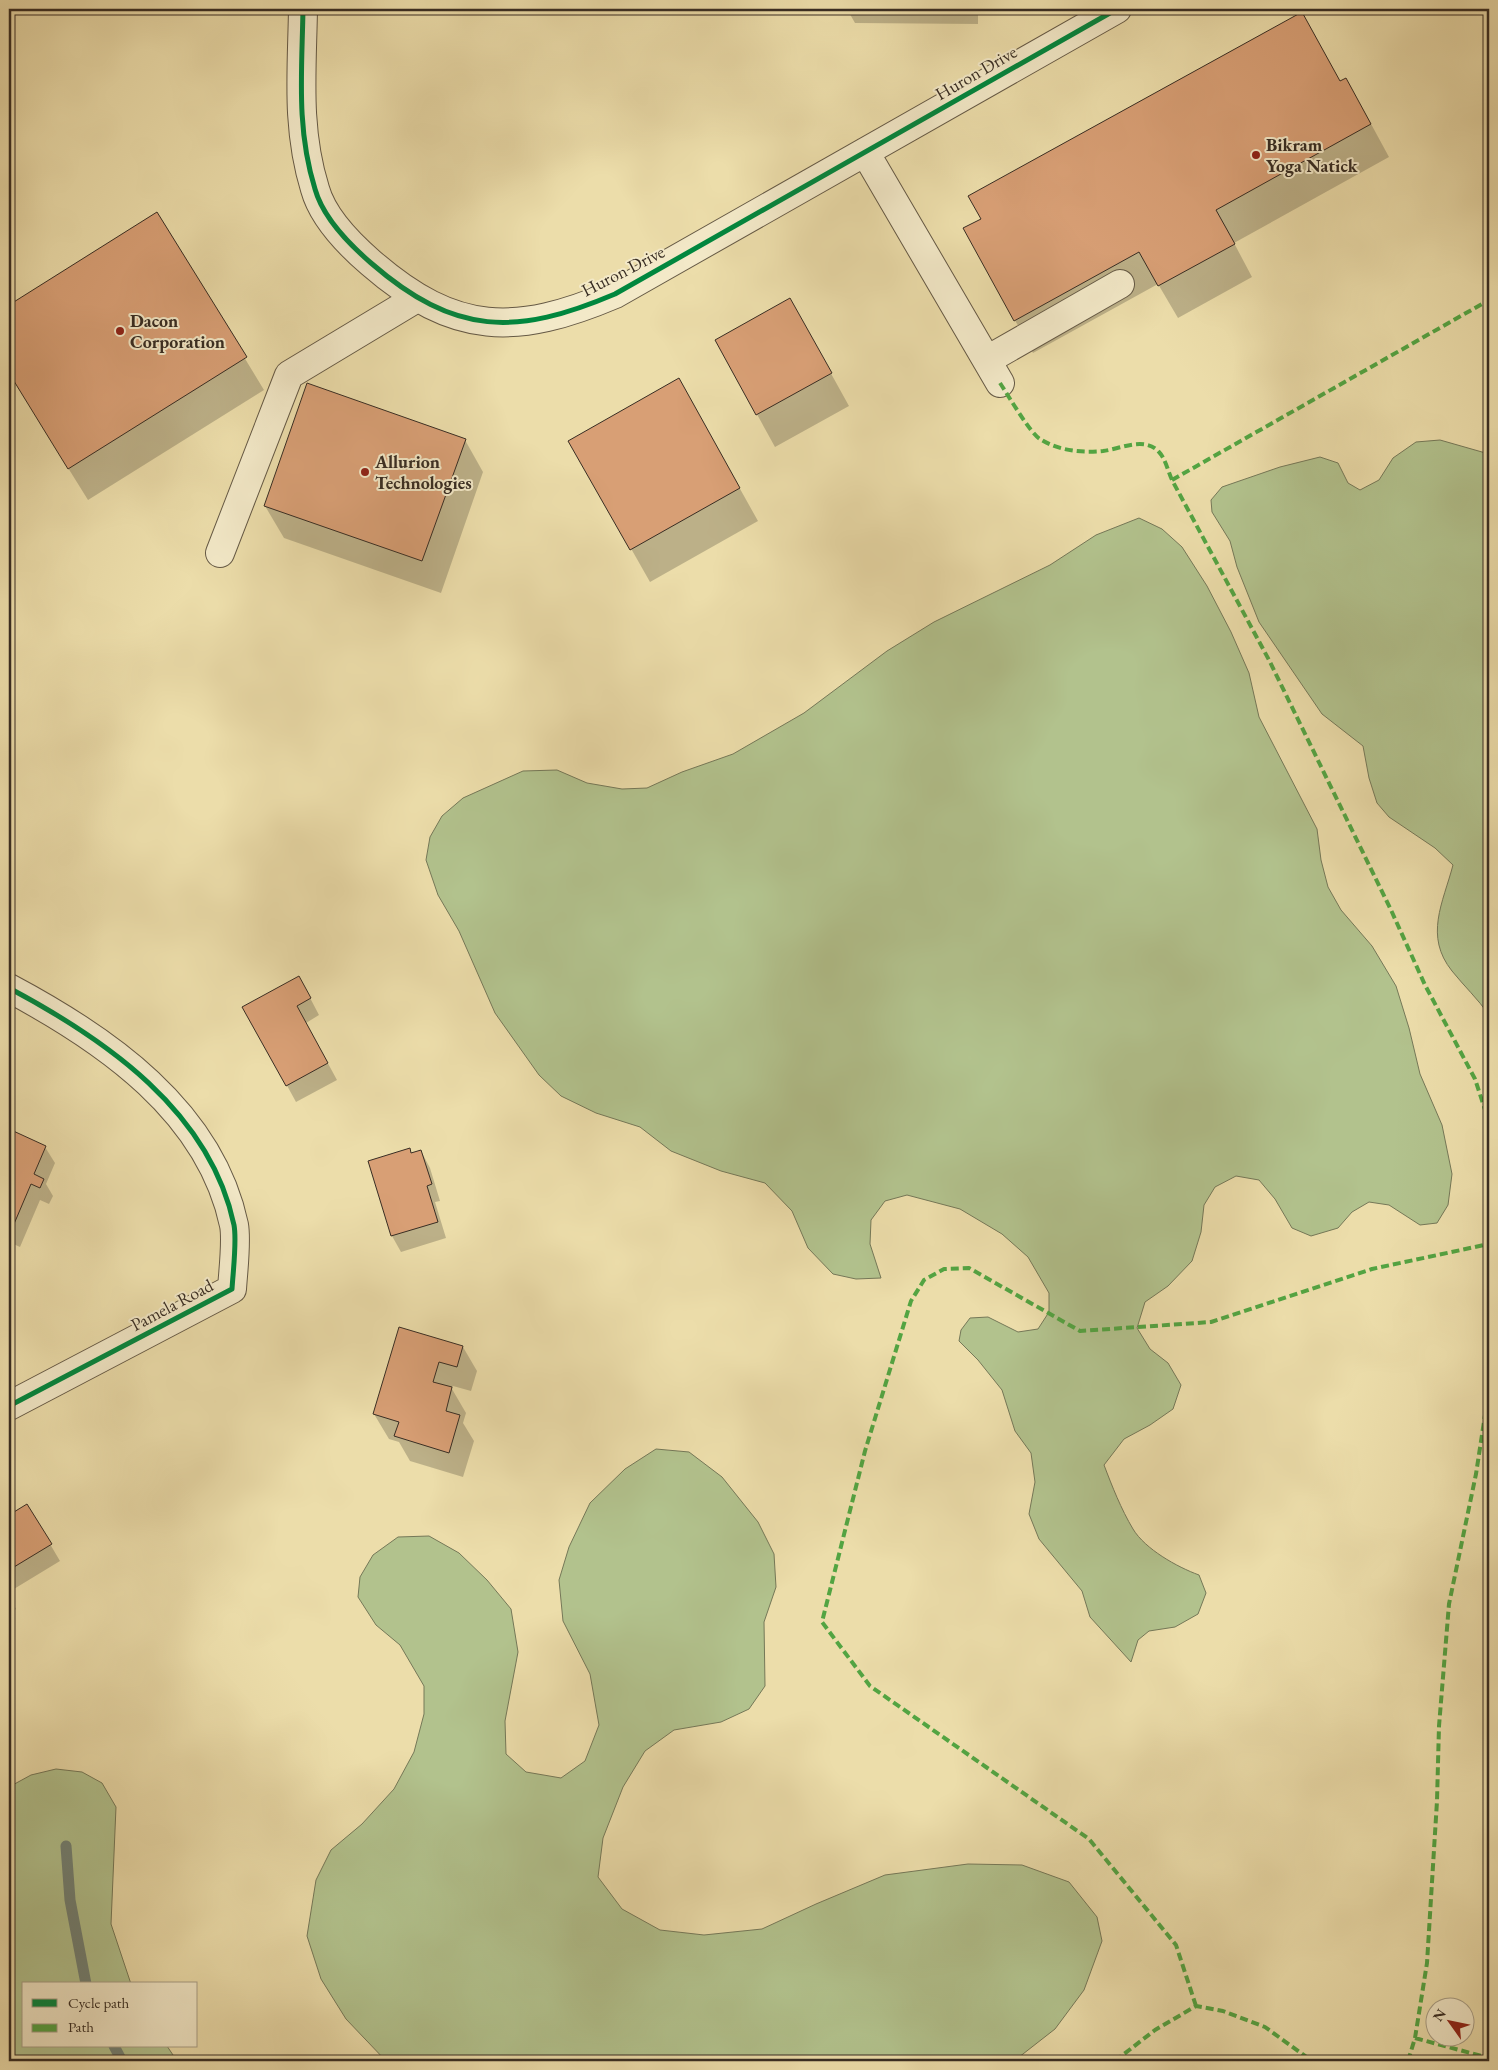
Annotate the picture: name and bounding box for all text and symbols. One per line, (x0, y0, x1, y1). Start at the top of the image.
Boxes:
street label: Huron Drive (931, 40, 1021, 105)
place label: Bikram Yoga Natick (1266, 133, 1359, 177)
marker: Bikram Yoga Natick (1250, 149, 1262, 161)
street label: Huron Drive (577, 240, 668, 301)
place label: Dacon Corporation (130, 309, 225, 353)
marker: Dacon Corporation (114, 325, 126, 337)
place label: Allurion Technologies (374, 450, 472, 494)
marker: Allurion Technologies (359, 466, 371, 478)
street label: Pamela Road (127, 1273, 218, 1336)
legend (22, 1982, 198, 2048)
text: Cycle path (68, 1993, 130, 2012)
north arrow (1426, 1998, 1476, 2048)
text: N (1428, 2005, 1450, 2025)
text: Path (68, 2017, 94, 2036)

